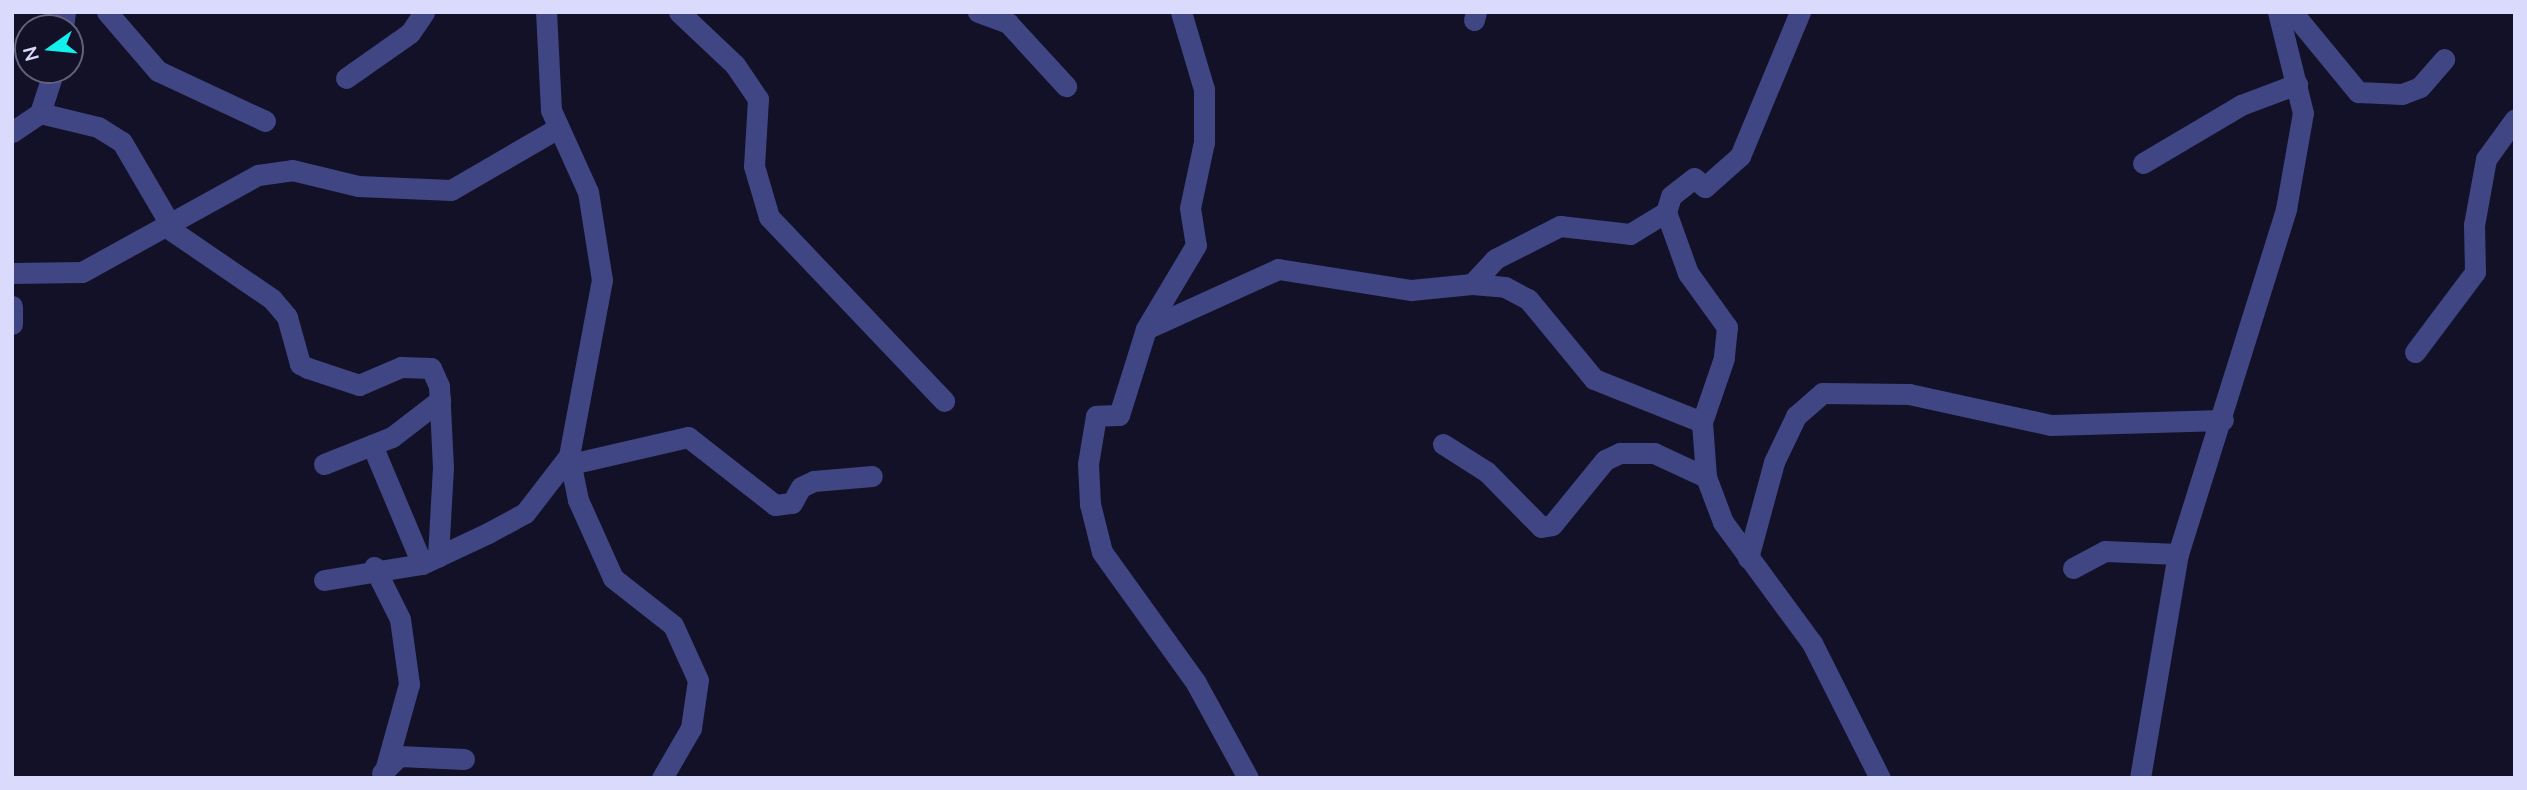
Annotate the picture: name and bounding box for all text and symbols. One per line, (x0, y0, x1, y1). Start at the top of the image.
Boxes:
north arrow (14, 14, 84, 84)
text: N (17, 44, 44, 64)

